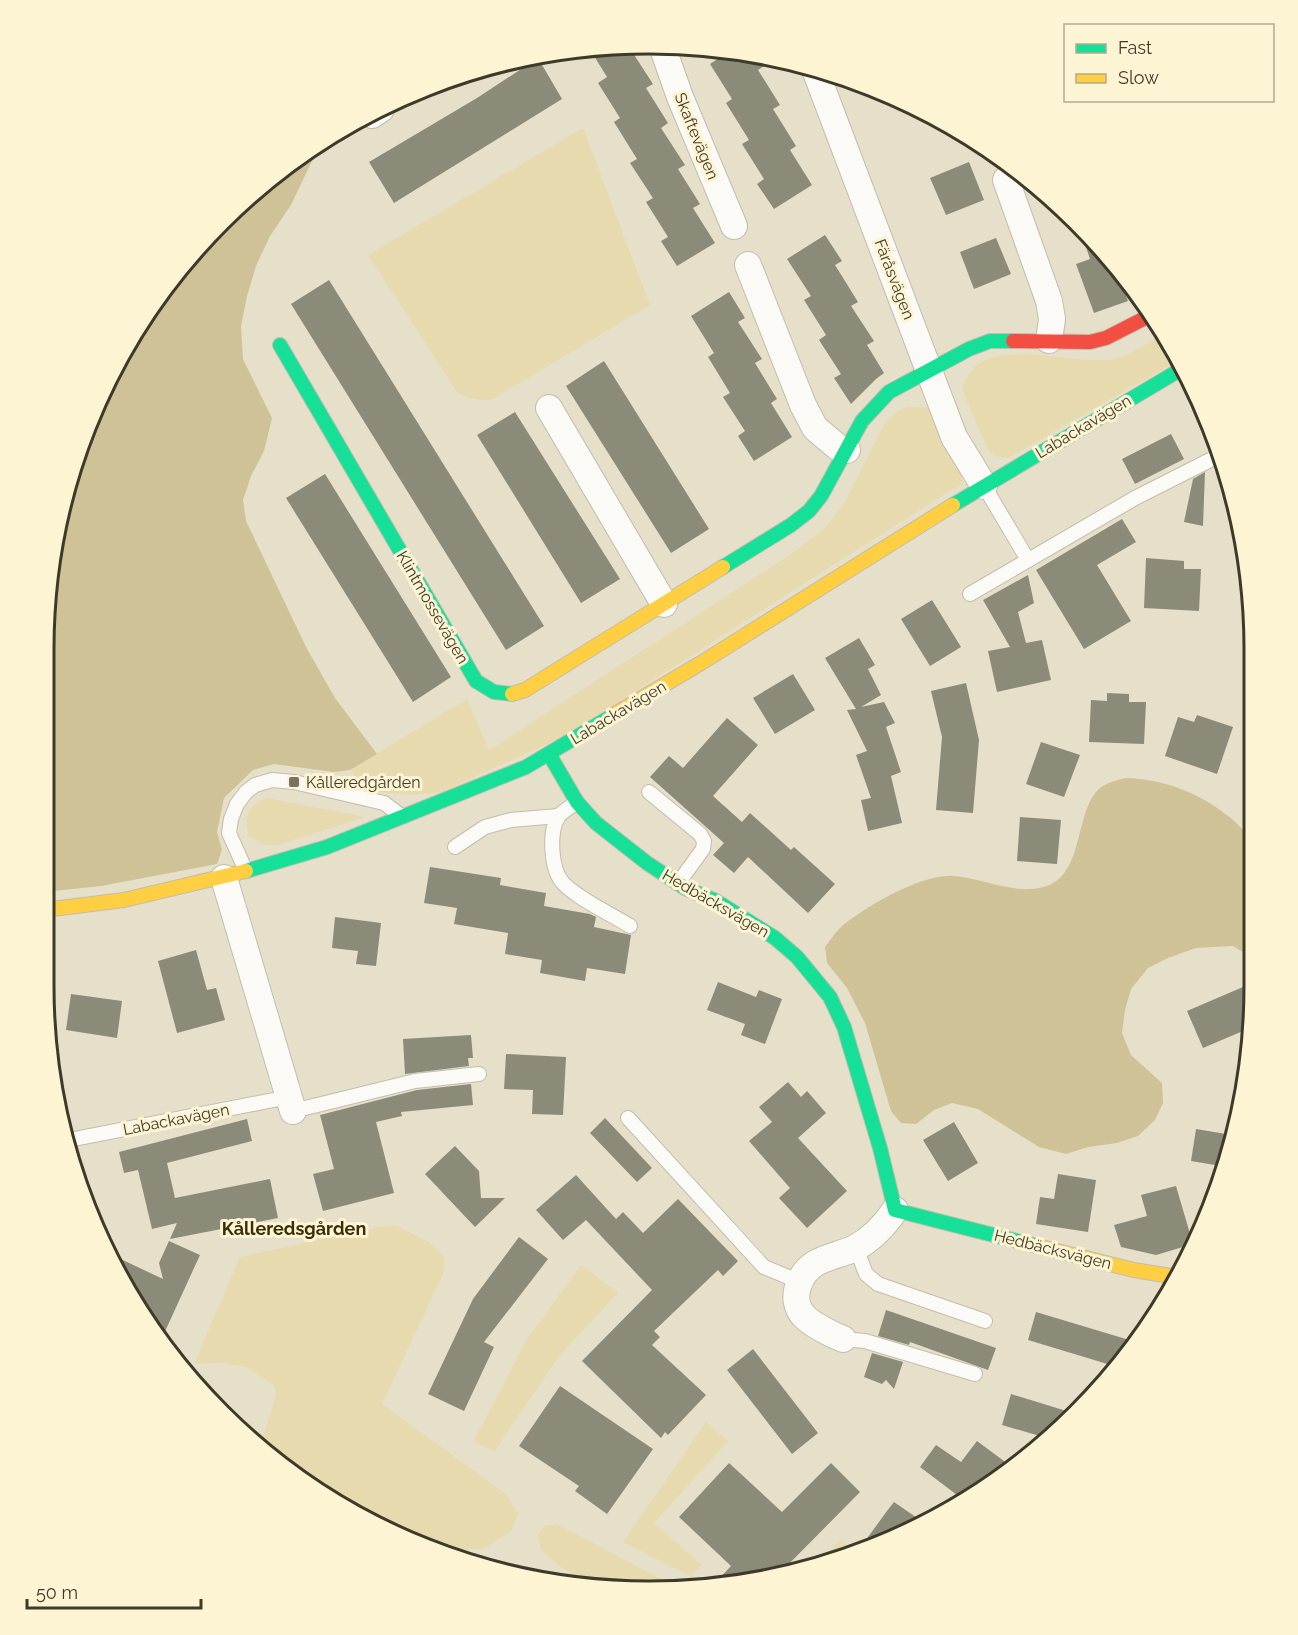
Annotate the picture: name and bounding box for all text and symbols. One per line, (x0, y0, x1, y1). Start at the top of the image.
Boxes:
legend (1064, 24, 1274, 102)
text: Fast (1118, 37, 1152, 58)
text: Slow (1118, 67, 1159, 88)
street label: Skaftevägen (670, 90, 723, 182)
street label: Färåsvägen (871, 236, 919, 322)
street label: Labackavägen (1032, 390, 1134, 462)
street label: Klintmossevägen (393, 547, 473, 667)
street label: Labackavägen (567, 676, 669, 748)
place label: Kålleredgården (306, 773, 420, 792)
marker: Kålleredgården (287, 775, 301, 789)
street label: Hedbäcksvägen (659, 865, 773, 942)
street label: Labackavägen (121, 1100, 231, 1139)
district label: Kålleredsgården (222, 1218, 366, 1239)
street label: Hedbäcksvägen (992, 1226, 1113, 1273)
scale bar (27, 1572, 201, 1610)
text: 50 m (36, 1582, 78, 1603)

